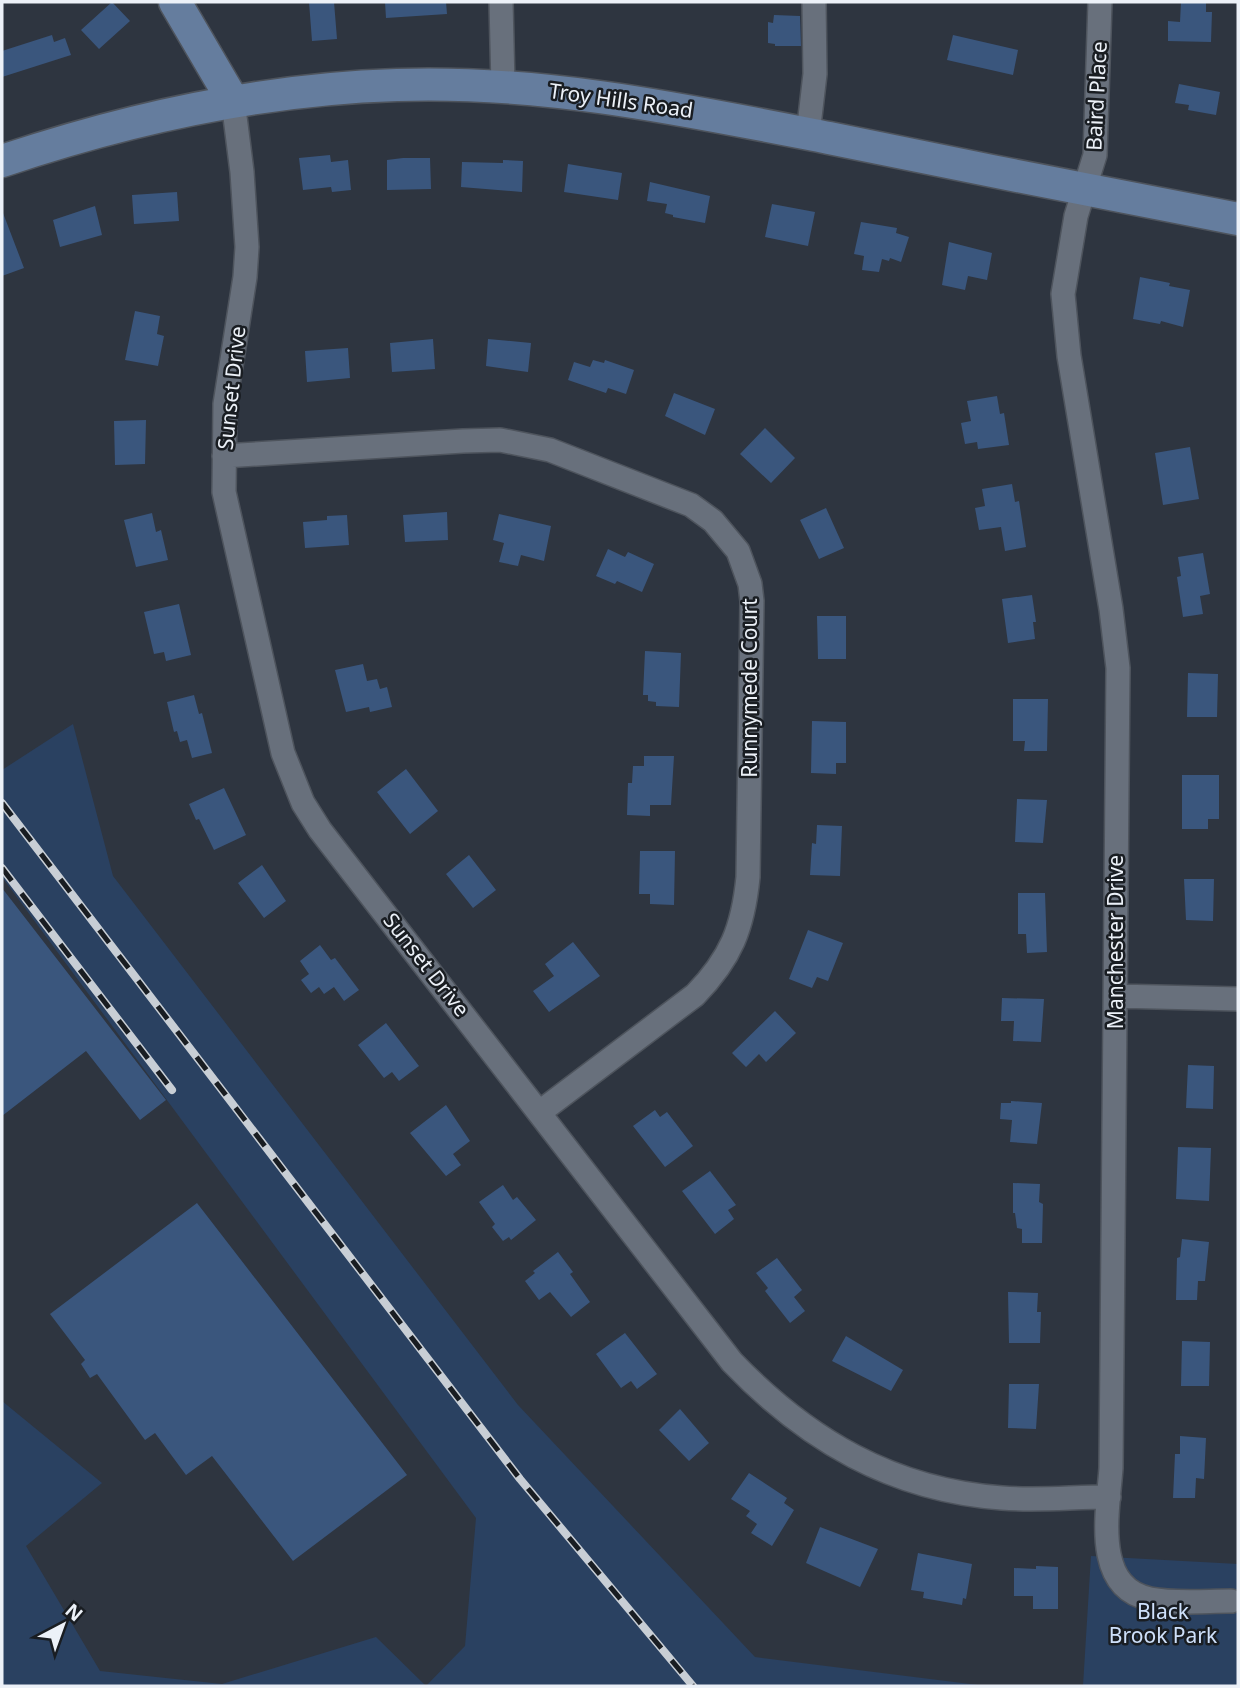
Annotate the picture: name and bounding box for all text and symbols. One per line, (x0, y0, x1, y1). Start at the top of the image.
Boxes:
street label: Baird Place (1079, 41, 1113, 151)
street label: Troy Hills Road (547, 76, 695, 124)
street label: Sunset Drive (211, 325, 251, 451)
street label: Runnymede Court (735, 598, 763, 778)
street label: Manchester Drive (1101, 855, 1129, 1029)
street label: Sunset Drive (377, 907, 476, 1022)
north arrow (28, 1590, 98, 1660)
text: N (60, 1597, 89, 1627)
park label: Black Brook Park (1109, 1597, 1218, 1649)

